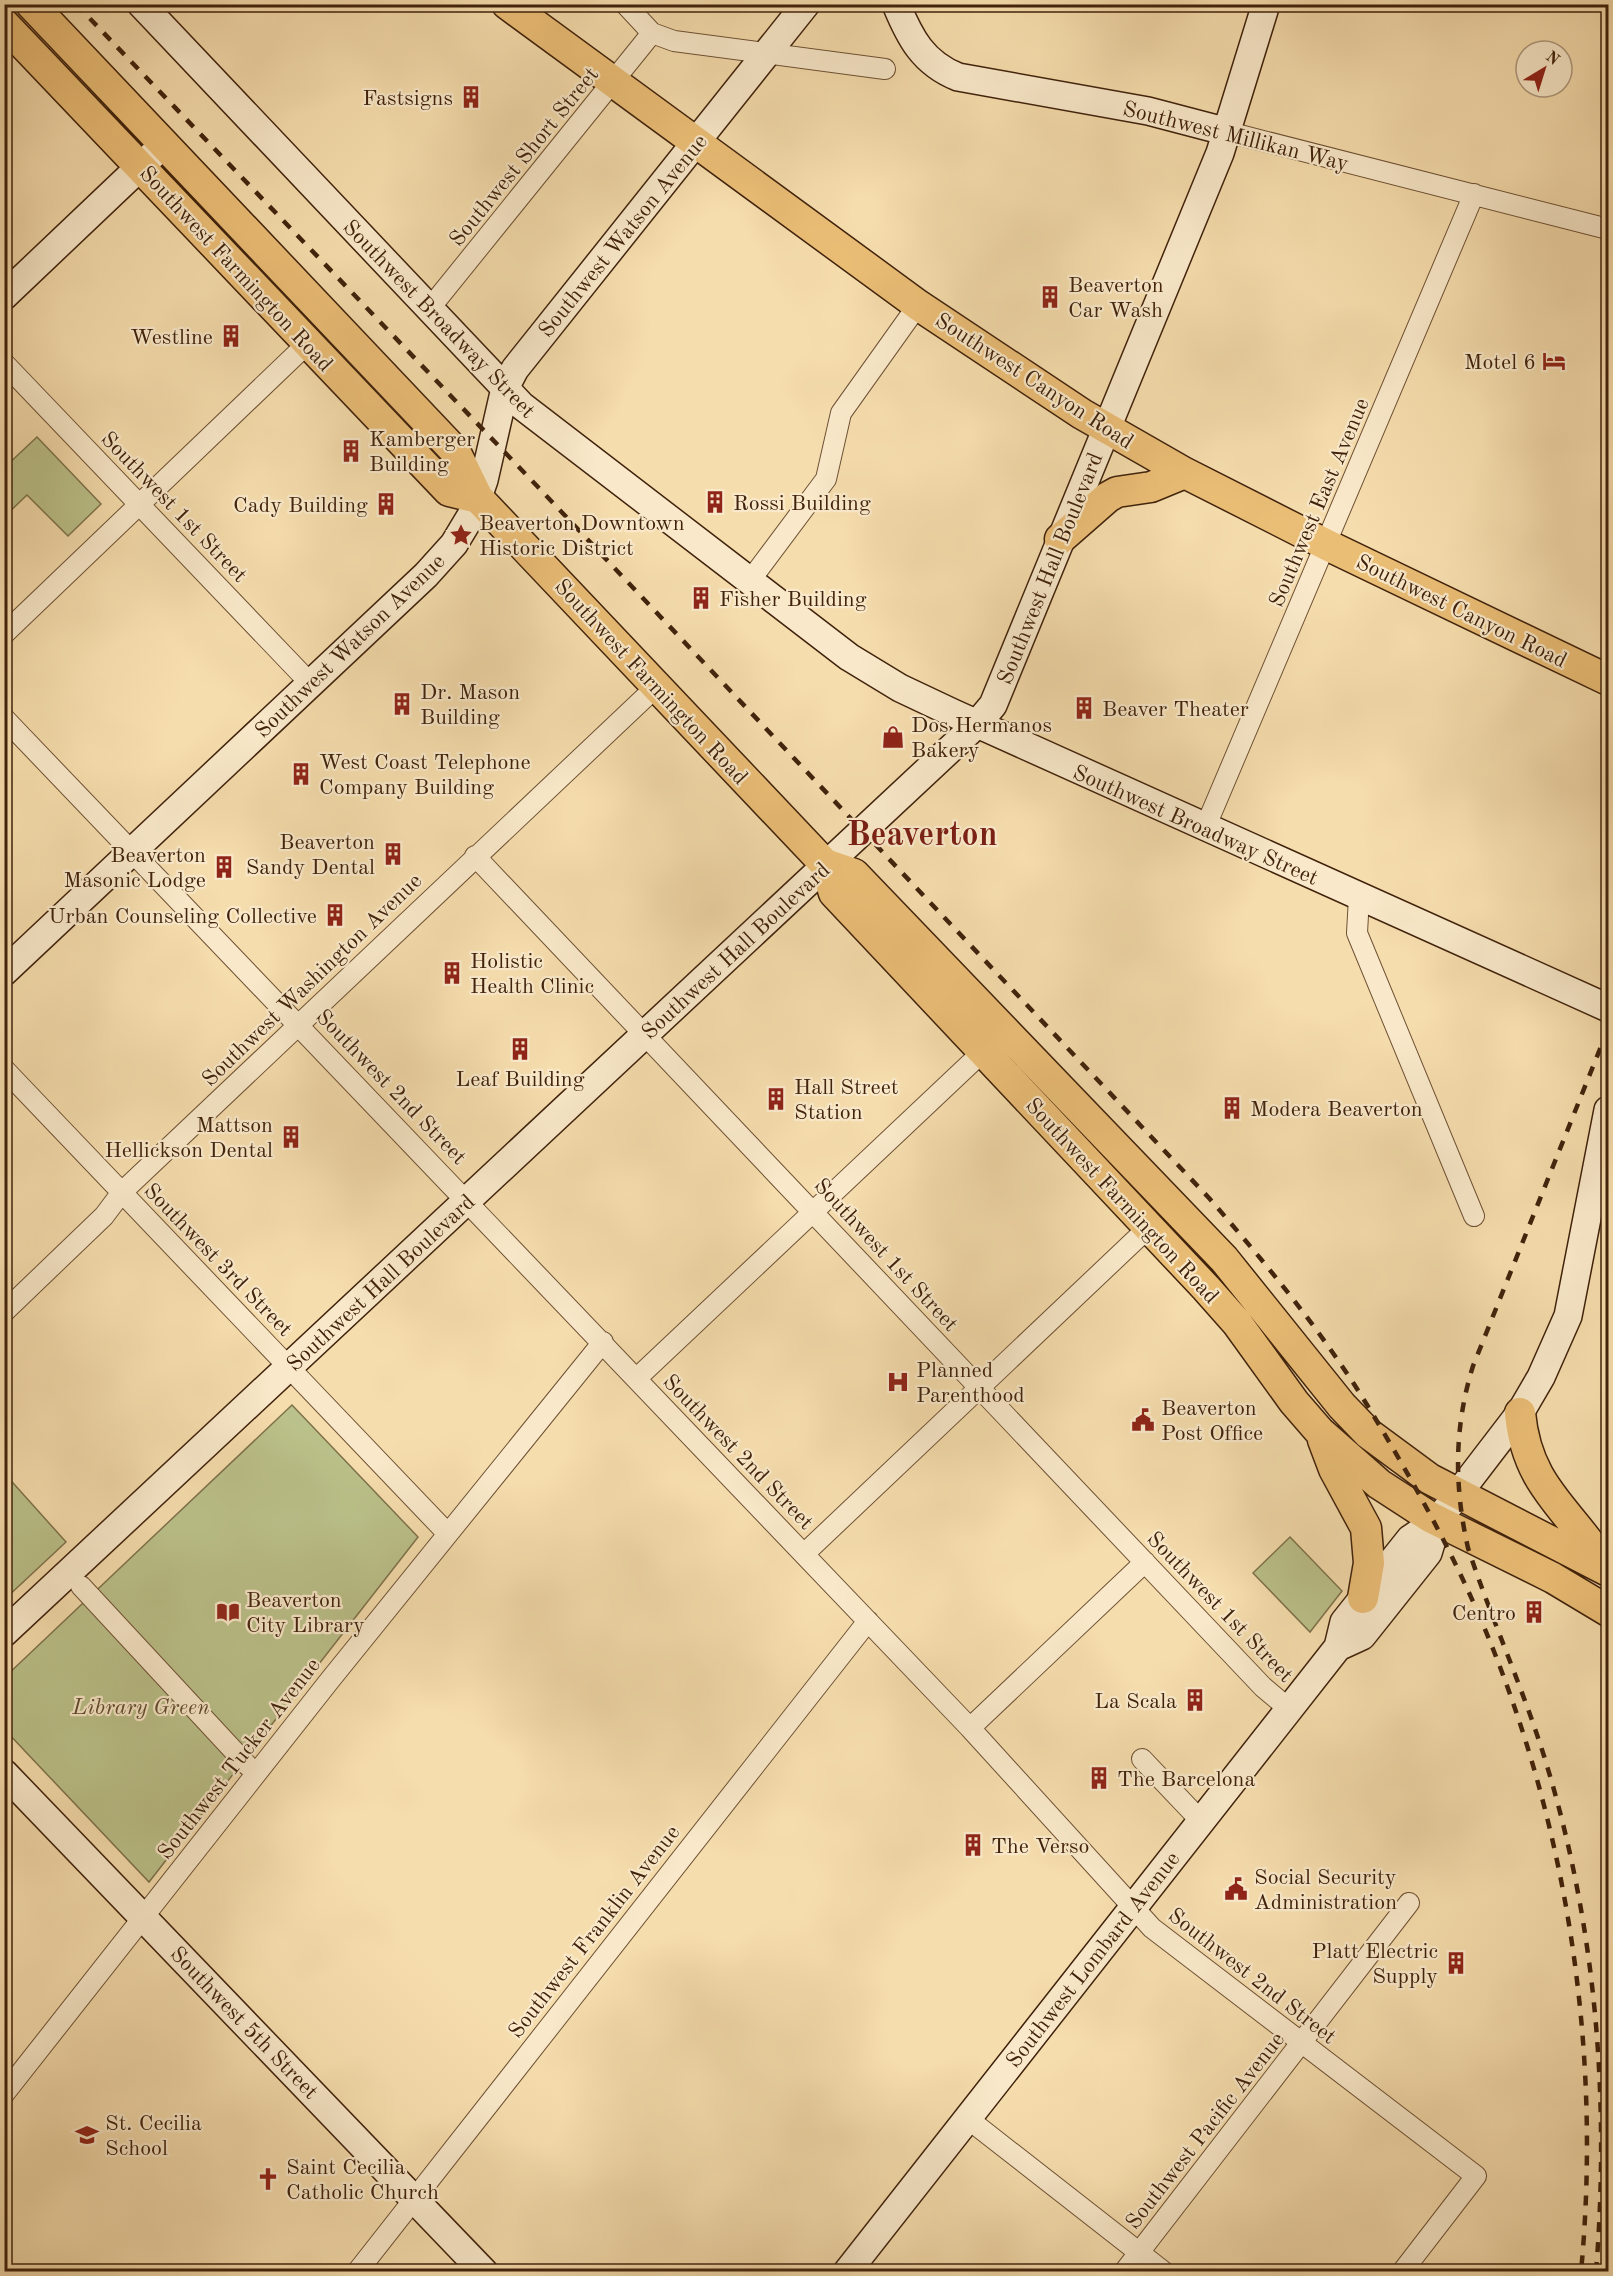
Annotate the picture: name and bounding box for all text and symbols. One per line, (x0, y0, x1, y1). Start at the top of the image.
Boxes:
north arrow (1514, 39, 1574, 99)
text: N (1542, 49, 1562, 69)
street label: Southwest Short Street (446, 64, 603, 251)
building icon: Fastsigns (458, 84, 484, 110)
place label: Fastsigns (363, 88, 453, 110)
street label: Southwest Millikan Way (1120, 98, 1351, 176)
street label: Southwest Watson Avenue (535, 131, 712, 342)
street label: Southwest Farmington Road (135, 163, 336, 376)
street label: Southwest Broadway Street (338, 216, 539, 423)
place label: Beaverton Car Wash (1068, 275, 1164, 322)
building icon: Beaverton Car Wash (1037, 284, 1063, 310)
street label: Southwest Canyon Road (931, 309, 1137, 454)
building icon: Westline (218, 323, 244, 349)
place label: Westline (130, 327, 213, 349)
hotel icon: Motel 6 (1541, 348, 1567, 374)
place label: Motel 6 (1464, 352, 1536, 374)
street label: Southwest East Avenue (1266, 395, 1374, 611)
street label: Southwest 1st Street (96, 428, 251, 587)
place label: Kamberger Building (369, 429, 475, 476)
building icon: Kamberger Building (338, 438, 364, 464)
street label: Southwest Hall Boulevard (994, 450, 1108, 688)
building icon: Rossi Building (702, 489, 728, 515)
building icon: Cady Building (373, 491, 399, 517)
place label: Rossi Building (733, 493, 871, 515)
place label: Cady Building (233, 495, 368, 517)
place label: Beaverton Downtown Historic District (479, 513, 685, 560)
place icon: Beaverton Downtown Historic District (448, 522, 474, 548)
street label: Southwest Watson Avenue (251, 550, 449, 743)
street label: Southwest Canyon Road (1352, 551, 1570, 672)
street label: Southwest Farmington Road (550, 576, 751, 789)
building icon: Fisher Building (688, 585, 714, 611)
place label: Fisher Building (719, 589, 867, 611)
place label: Dr. Mason Building (420, 682, 520, 729)
building icon: Dr. Mason Building (389, 691, 415, 717)
building icon: Beaver Theater (1071, 695, 1097, 721)
place label: Beaver Theater (1102, 699, 1249, 721)
place label: Dos Hermanos Bakery (911, 715, 1052, 762)
shop icon: Dos Hermanos Bakery (880, 724, 906, 750)
place label: West Coast Telephone Company Building (319, 752, 531, 799)
building icon: West Coast Telephone Company Building (288, 761, 314, 787)
street label: Southwest Broadway Street (1069, 762, 1321, 890)
district label: Beaverton (846, 819, 998, 853)
place label: Beaverton Sandy Dental (246, 832, 375, 879)
building icon: Beaverton Sandy Dental (380, 841, 406, 867)
place label: Beaverton Masonic Lodge (64, 845, 206, 892)
building icon: Beaverton Masonic Lodge (211, 854, 237, 880)
street label: Southwest Hall Boulevard (638, 859, 835, 1044)
street label: Southwest Washington Avenue (198, 870, 426, 1091)
building icon: Urban Counseling Collective (322, 902, 348, 928)
place label: Urban Counseling Collective (48, 906, 317, 928)
place label: Holistic Health Clinic (470, 951, 594, 998)
building icon: Holistic Health Clinic (439, 960, 465, 986)
street label: Southwest 2nd Street (311, 1006, 470, 1169)
building icon: Leaf Building (507, 1036, 533, 1062)
place label: Leaf Building (455, 1069, 585, 1091)
place label: Hall Street Station (794, 1077, 899, 1124)
building icon: Hall Street Station (763, 1086, 789, 1112)
street label: Southwest Farmington Road (1021, 1095, 1222, 1308)
building icon: Modera Beaverton (1219, 1095, 1245, 1121)
place label: Modera Beaverton (1250, 1099, 1423, 1121)
place label: Mattson Hellickson Dental (105, 1115, 273, 1162)
building icon: Mattson Hellickson Dental (278, 1124, 304, 1150)
street label: Southwest 1st Street (809, 1175, 962, 1336)
street label: Southwest 3rd Street (139, 1180, 296, 1341)
street label: Southwest Hall Boulevard (283, 1191, 480, 1376)
place label: Planned Parenthood (916, 1360, 1025, 1407)
hospital icon: Planned Parenthood (885, 1369, 911, 1395)
street label: Southwest 2nd Street (658, 1371, 817, 1534)
place label: Beaverton Post Office (1161, 1398, 1263, 1445)
public building icon: Beaverton Post Office (1130, 1407, 1156, 1433)
street label: Southwest 1st Street (1142, 1528, 1297, 1687)
place label: Beaverton City Library (246, 1590, 365, 1637)
library icon: Beaverton City Library (215, 1599, 241, 1625)
building icon: Centro (1521, 1599, 1547, 1625)
place label: Centro (1452, 1603, 1516, 1625)
street label: Southwest Tucker Avenue (154, 1654, 325, 1864)
building icon: La Scala (1182, 1687, 1208, 1713)
place label: La Scala (1094, 1691, 1177, 1713)
park label: Library Green (71, 1697, 210, 1719)
building icon: The Barcelona (1086, 1765, 1112, 1791)
place label: The Barcelona (1117, 1769, 1255, 1791)
street label: Southwest Franklin Avenue (505, 1822, 684, 2043)
building icon: The Verso (960, 1832, 986, 1858)
place label: The Verso (991, 1836, 1089, 1858)
street label: Southwest Lombard Avenue (1003, 1848, 1185, 2072)
place label: Social Security Administration (1254, 1867, 1397, 1914)
public building icon: Social Security Administration (1223, 1876, 1249, 1902)
street label: Southwest 2nd Street (1164, 1904, 1340, 2049)
place label: Platt Electric Supply (1312, 1941, 1438, 1988)
street label: Southwest 5th Street (165, 1943, 322, 2104)
building icon: Platt Electric Supply (1443, 1950, 1469, 1976)
street label: Southwest Pacific Avenue (1122, 2029, 1289, 2234)
place label: St. Cecilia School (105, 2113, 202, 2160)
school or university icon: St. Cecilia School (74, 2122, 100, 2148)
place label: Saint Cecilia Catholic Church (286, 2157, 439, 2204)
church icon: Saint Cecilia Catholic Church (255, 2166, 281, 2192)

